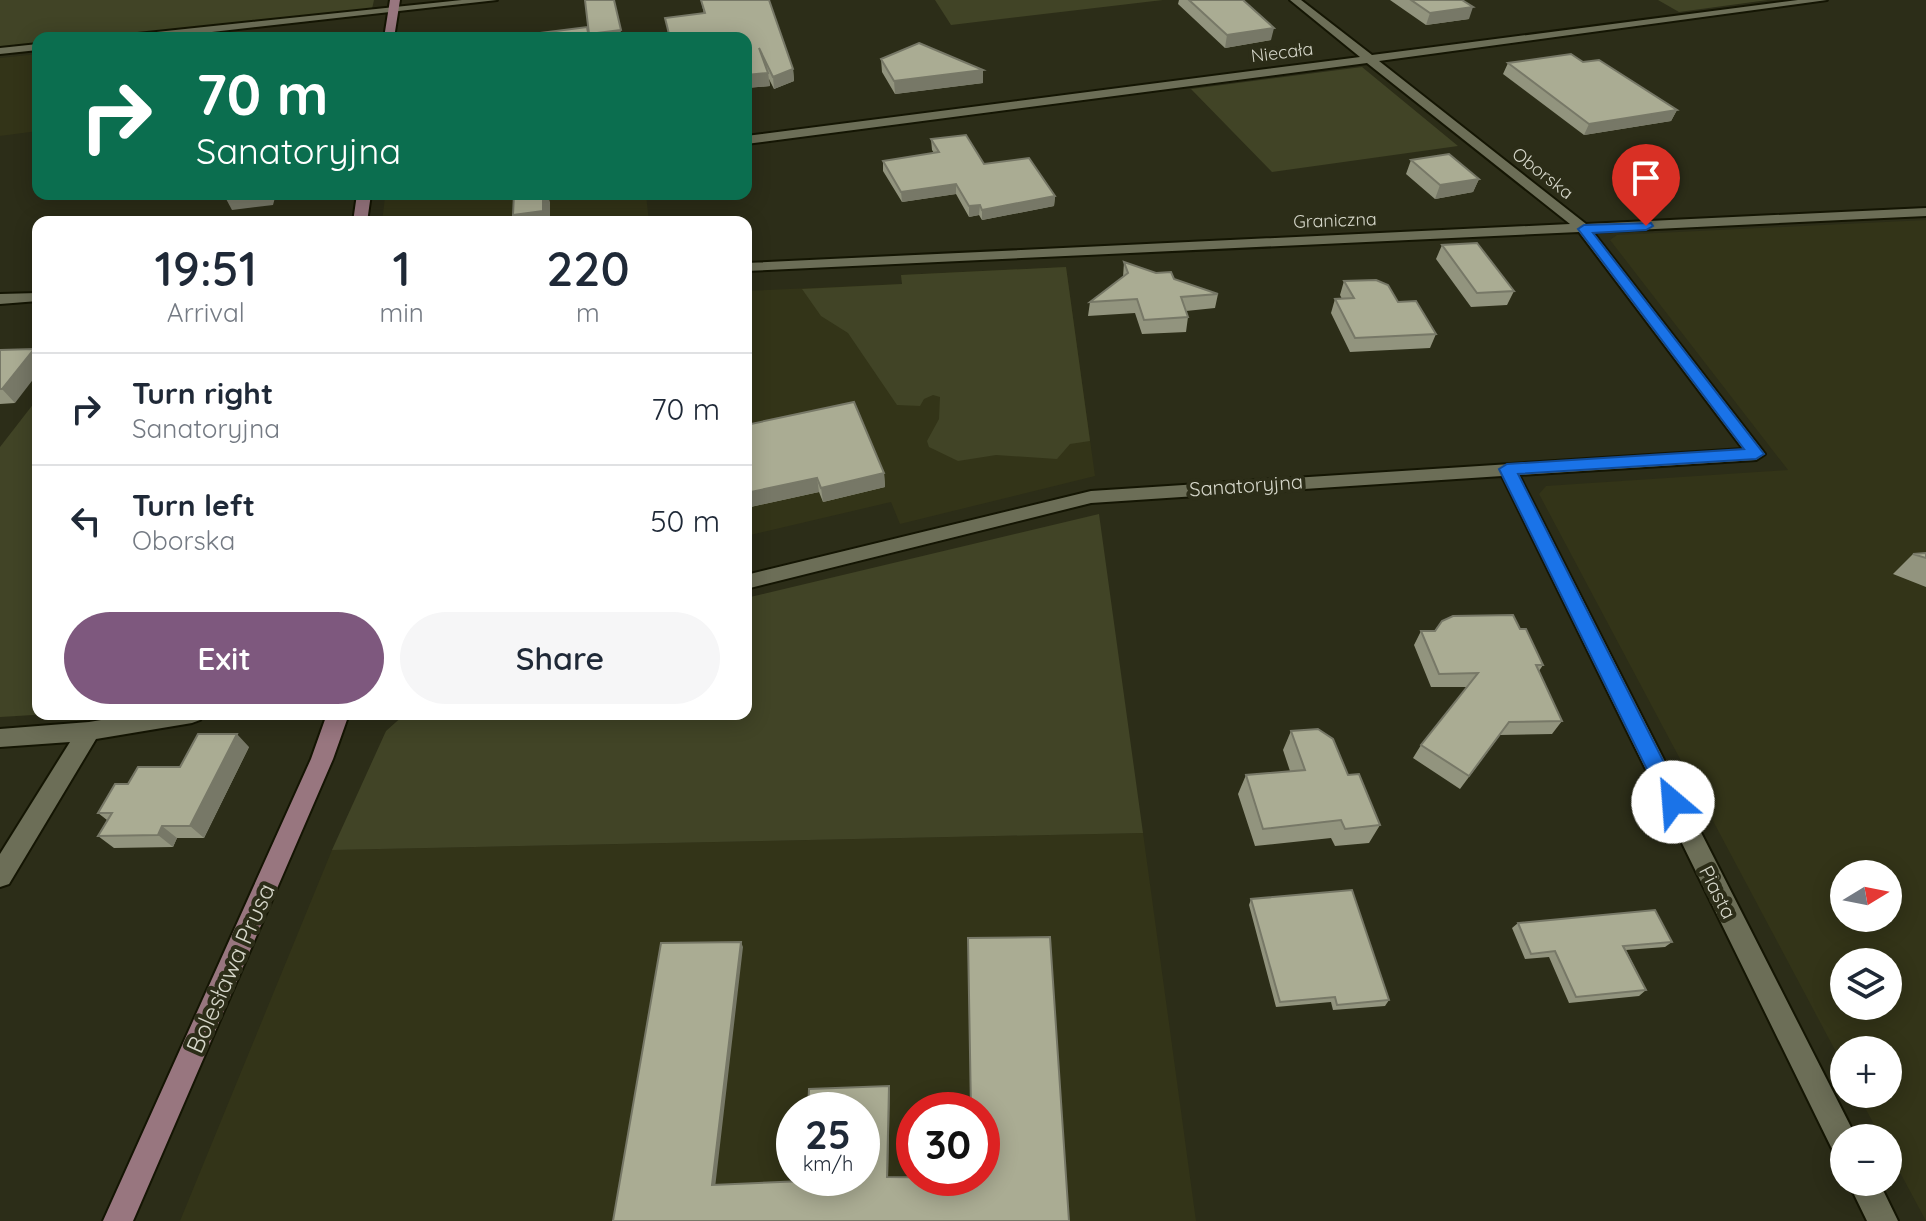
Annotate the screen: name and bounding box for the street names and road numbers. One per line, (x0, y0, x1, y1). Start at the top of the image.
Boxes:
street label: Niecała (1250, 37, 1314, 67)
street label: Oborska (1508, 142, 1578, 204)
street label: Graniczna (1293, 207, 1377, 233)
street label: Sanatoryjna (1188, 469, 1304, 501)
street label: Piasta (1694, 861, 1742, 923)
street label: Bolesława Prusa (179, 879, 281, 1057)

